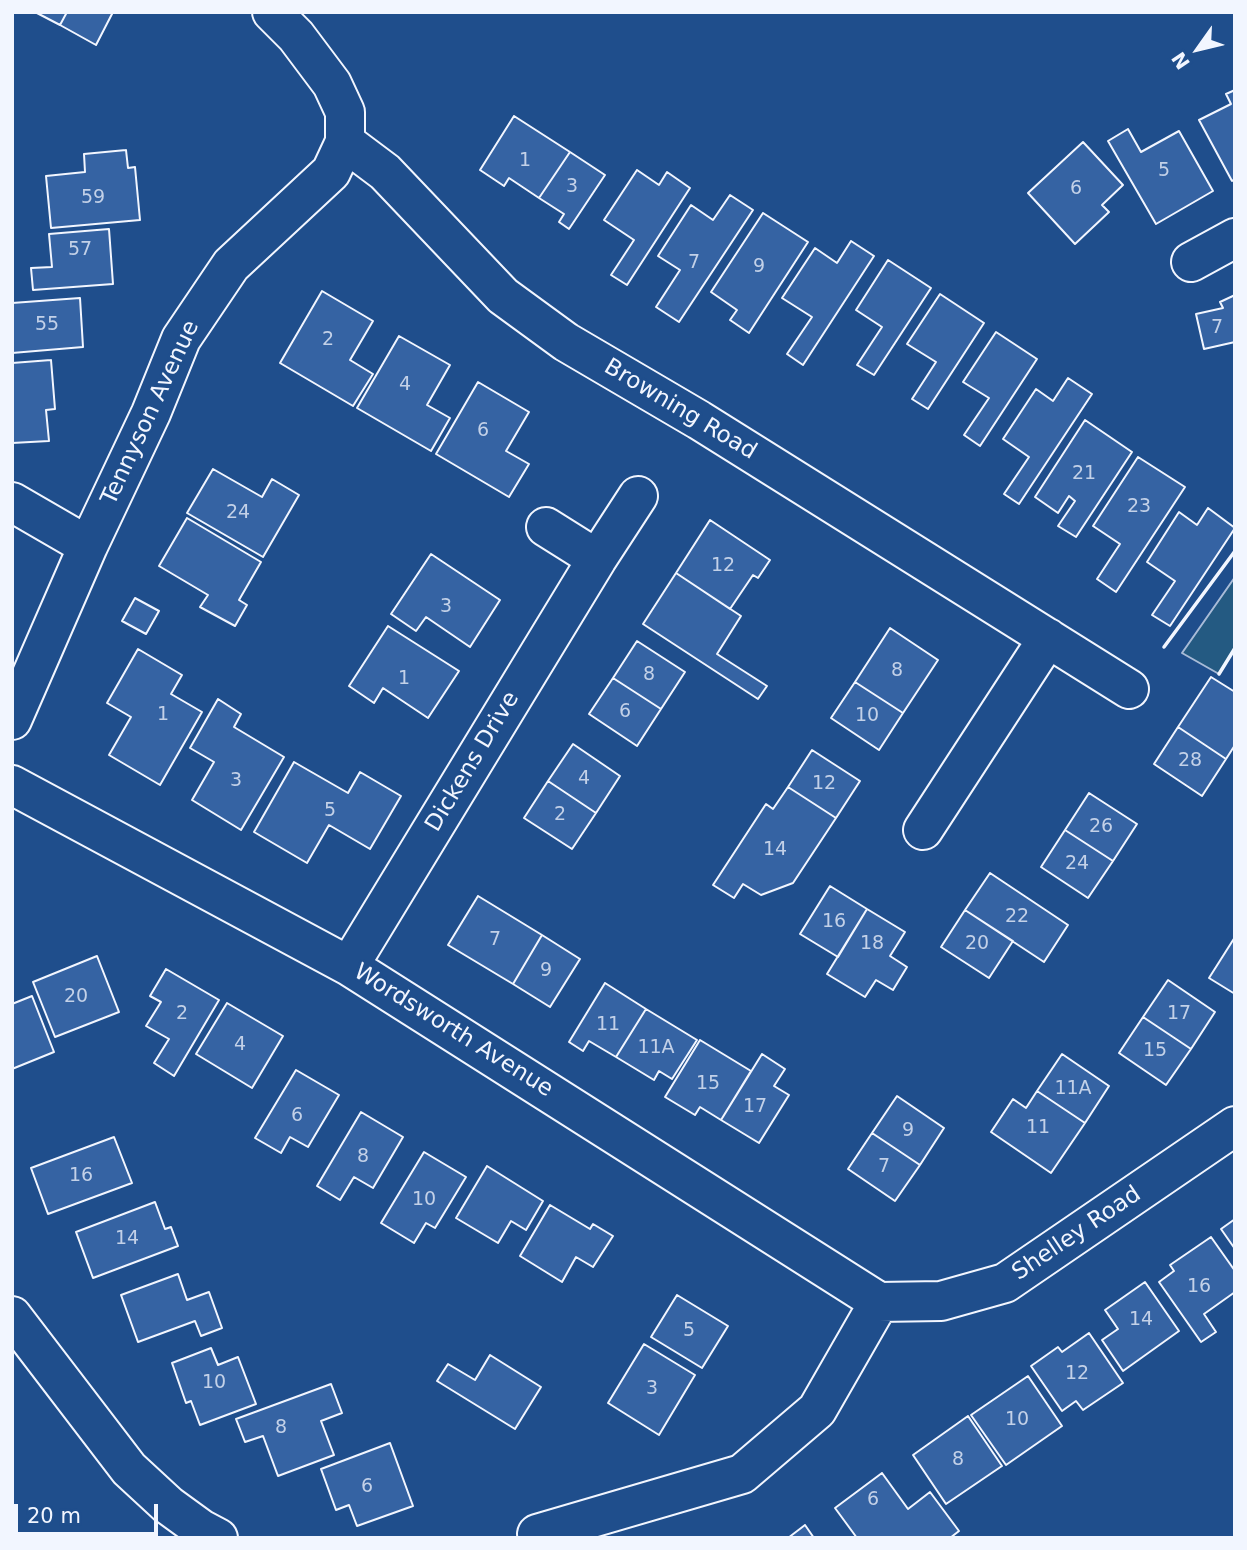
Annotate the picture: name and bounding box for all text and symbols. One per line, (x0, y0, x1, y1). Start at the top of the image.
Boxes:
north arrow (1163, 14, 1233, 84)
text: N (1167, 48, 1194, 73)
house number: 1 (519, 150, 531, 172)
house number: 5 (1158, 160, 1170, 182)
house number: 3 (566, 176, 578, 198)
house number: 6 (1070, 178, 1082, 200)
house number: 59 (81, 187, 105, 209)
house number: 57 (68, 239, 92, 261)
house number: 7 (688, 252, 700, 274)
house number: 9 (753, 256, 765, 278)
house number: 55 (35, 314, 59, 336)
street label: Tennyson Avenue (96, 316, 206, 510)
house number: 7 (1211, 317, 1223, 339)
house number: 2 (322, 329, 334, 351)
street label: Browning Road (599, 354, 761, 466)
house number: 4 (399, 374, 411, 396)
house number: 6 (477, 420, 489, 442)
house number: 21 (1072, 463, 1096, 485)
house number: 23 (1127, 496, 1151, 518)
house number: 24 (226, 502, 250, 524)
house number: 12 (711, 555, 735, 577)
house number: 3 (440, 596, 452, 618)
house number: 8 (891, 660, 903, 682)
house number: 8 (643, 664, 655, 686)
house number: 1 (398, 668, 410, 690)
street label: Dickens Drive (420, 687, 526, 837)
house number: 6 (619, 701, 631, 723)
house number: 1 (157, 704, 169, 726)
house number: 10 (855, 705, 879, 727)
house number: 28 (1178, 750, 1202, 772)
house number: 4 (578, 768, 590, 790)
house number: 3 (230, 770, 242, 792)
house number: 12 (812, 773, 836, 795)
house number: 5 (324, 800, 336, 822)
house number: 2 (554, 804, 566, 826)
house number: 26 (1089, 816, 1113, 838)
house number: 14 (763, 839, 787, 861)
house number: 24 (1065, 853, 1089, 875)
house number: 22 (1005, 906, 1029, 928)
house number: 16 (822, 911, 846, 933)
house number: 7 (489, 929, 501, 951)
house number: 18 (860, 933, 884, 955)
house number: 20 (965, 933, 989, 955)
street label: Wordsworth Avenue (348, 958, 558, 1104)
house number: 9 (540, 960, 552, 982)
house number: 20 (64, 986, 88, 1008)
house number: 2 (176, 1003, 188, 1025)
house number: 17 (1167, 1003, 1191, 1025)
house number: 11 (596, 1014, 620, 1036)
house number: 4 (234, 1034, 246, 1056)
house number: 11A (637, 1037, 675, 1059)
house number: 15 (1143, 1040, 1167, 1062)
house number: 15 (696, 1073, 720, 1095)
house number: 11A (1054, 1078, 1092, 1100)
house number: 17 (743, 1096, 767, 1118)
house number: 6 (291, 1105, 303, 1127)
house number: 11 (1026, 1117, 1050, 1139)
house number: 9 (902, 1120, 914, 1142)
house number: 8 (357, 1146, 369, 1168)
house number: 7 (878, 1156, 890, 1178)
house number: 16 (69, 1165, 93, 1187)
street label: Shelley Road (1008, 1181, 1146, 1287)
house number: 10 (412, 1189, 436, 1211)
house number: 14 (115, 1228, 139, 1250)
house number: 16 (1187, 1276, 1211, 1298)
house number: 14 (1129, 1309, 1153, 1331)
house number: 5 (683, 1320, 695, 1342)
house number: 12 (1065, 1363, 1089, 1385)
house number: 10 (202, 1372, 226, 1394)
house number: 3 (646, 1378, 658, 1400)
house number: 10 (1005, 1409, 1029, 1431)
house number: 8 (275, 1417, 287, 1439)
house number: 8 (952, 1449, 964, 1471)
house number: 6 (361, 1476, 373, 1498)
house number: 6 (867, 1489, 879, 1511)
scale bar (18, 1490, 161, 1534)
text: 20 m (27, 1504, 81, 1528)

